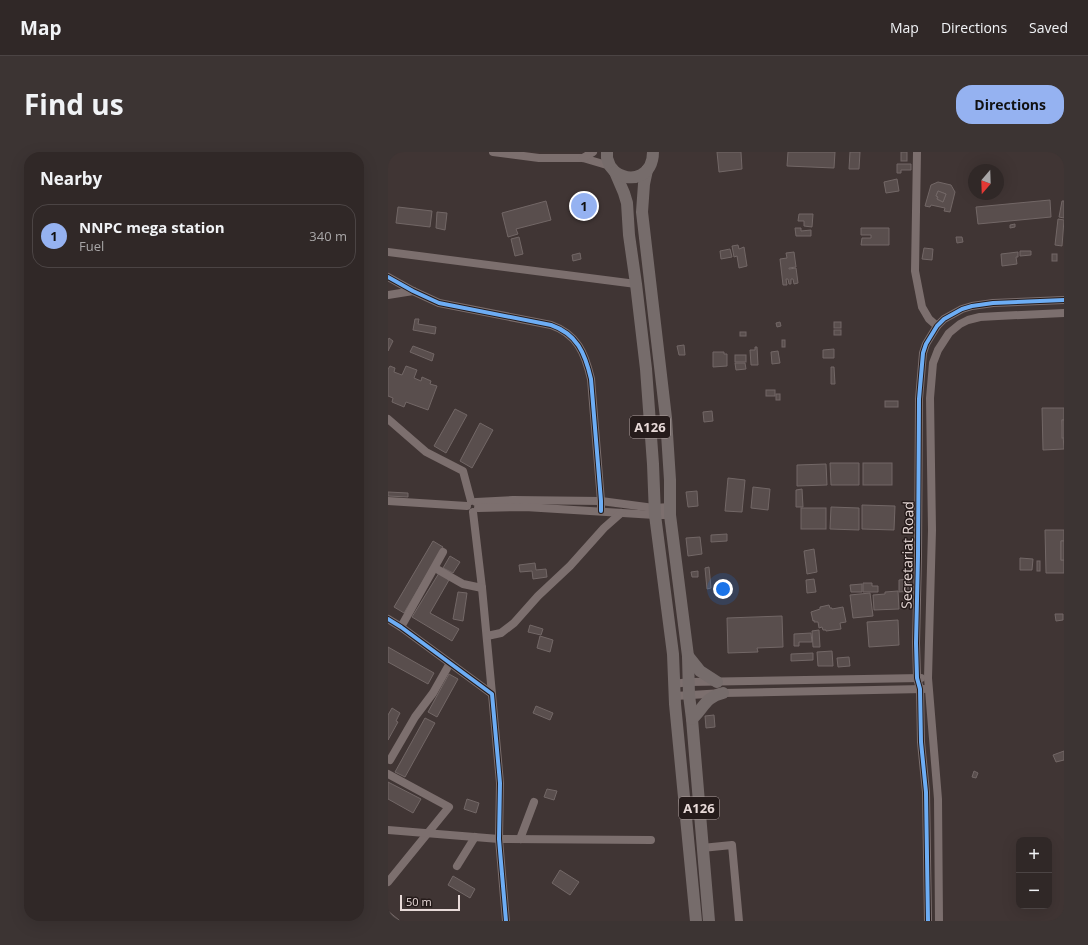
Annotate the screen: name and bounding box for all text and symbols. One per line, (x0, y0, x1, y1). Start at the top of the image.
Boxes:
text: Map (20, 15, 61, 41)
text: Map (890, 18, 919, 37)
text: Directions (941, 18, 1007, 37)
text: Saved (1029, 18, 1068, 37)
text: Find us (24, 85, 124, 123)
button: Directions (956, 85, 1064, 124)
north arrow (968, 164, 1004, 200)
text: Nearby (40, 167, 102, 190)
pin: 1 (571, 191, 597, 221)
text: NNPC mega station (79, 217, 225, 237)
text: 1 (50, 227, 58, 245)
text: 340 m (309, 227, 347, 245)
text: Fuel (79, 237, 104, 255)
road number: A126 (630, 416, 670, 438)
street label: Secretariat Road (897, 501, 917, 609)
your location (713, 579, 733, 599)
road number: A126 (679, 797, 719, 819)
map controls (1016, 837, 1052, 909)
button: + (1016, 837, 1052, 873)
button: − (1016, 873, 1052, 909)
scale bar (400, 893, 460, 912)
text: 50 m (406, 894, 432, 909)

